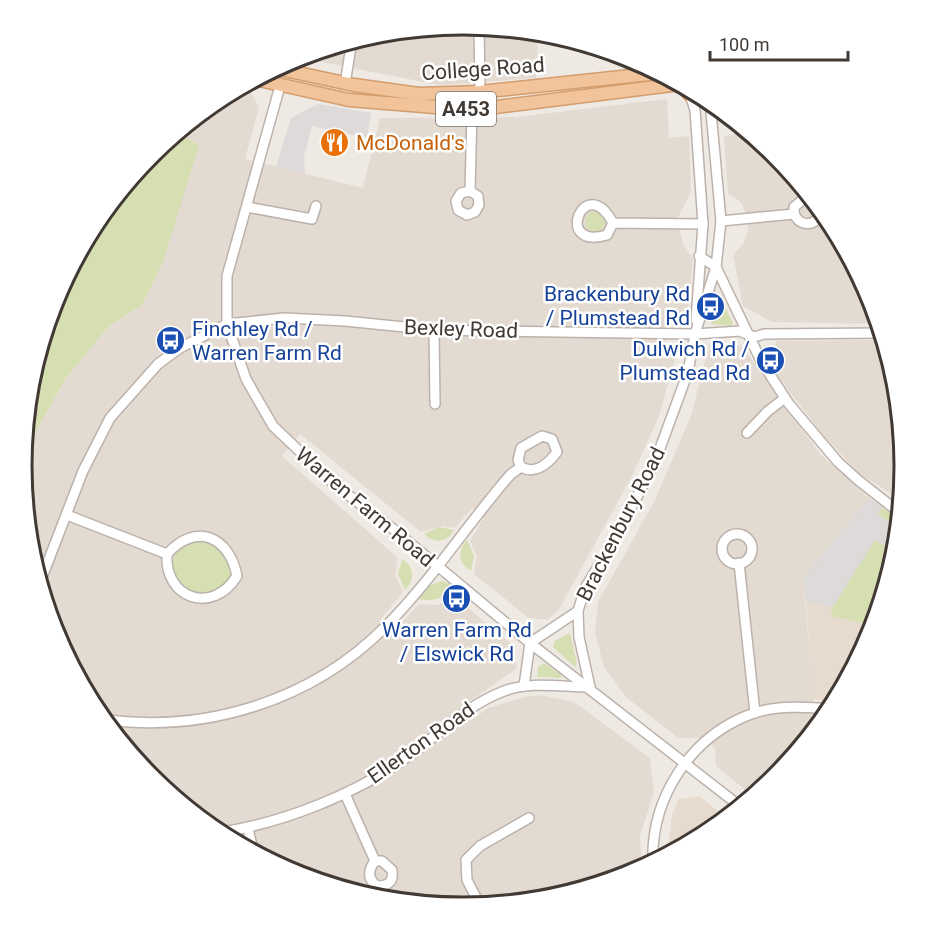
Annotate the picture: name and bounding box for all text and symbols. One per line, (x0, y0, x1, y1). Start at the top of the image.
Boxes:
scale bar (710, 24, 848, 62)
text: 100 m (719, 34, 770, 55)
street label: College Road (421, 53, 545, 85)
road number: A453 (436, 92, 496, 126)
restaurant icon: McDonald's (319, 127, 351, 159)
place label: McDonald's (356, 131, 465, 155)
place label: Brackenbury Rd / Plumstead Rd (544, 282, 690, 330)
bus stop icon: Brackenbury Rd / Plumstead Rd (695, 290, 727, 322)
street label: Bexley Road (404, 315, 518, 343)
place label: Finchley Rd / Warren Farm Rd (192, 317, 342, 365)
bus stop icon: Finchley Rd / Warren Farm Rd (155, 325, 187, 357)
place label: Dulwich Rd / Plumstead Rd (620, 337, 750, 385)
bus stop icon: Dulwich Rd / Plumstead Rd (755, 345, 787, 377)
street label: Warren Farm Road (291, 442, 439, 572)
street label: Brackenbury Road (572, 443, 670, 605)
bus stop icon: Warren Farm Rd / Elswick Rd (441, 583, 473, 615)
place label: Warren Farm Rd / Elswick Rd (382, 618, 532, 666)
street label: Ellerton Road (363, 697, 479, 789)

